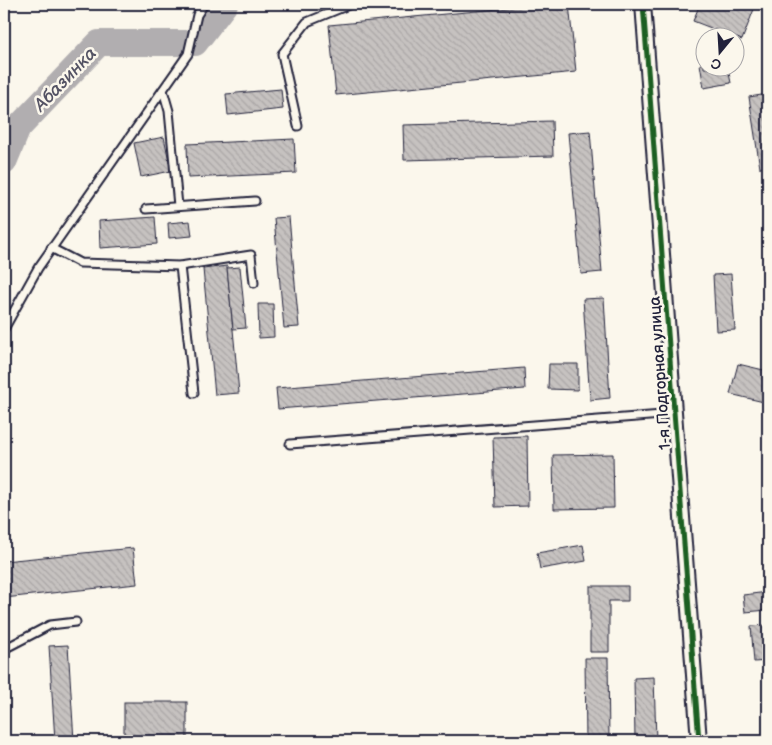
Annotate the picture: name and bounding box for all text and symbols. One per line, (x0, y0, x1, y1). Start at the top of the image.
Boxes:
north arrow (694, 28, 744, 78)
water label: Абазинка (29, 43, 101, 116)
text: С (709, 54, 723, 73)
street label: 1-я Подгорная улица (646, 295, 675, 450)

